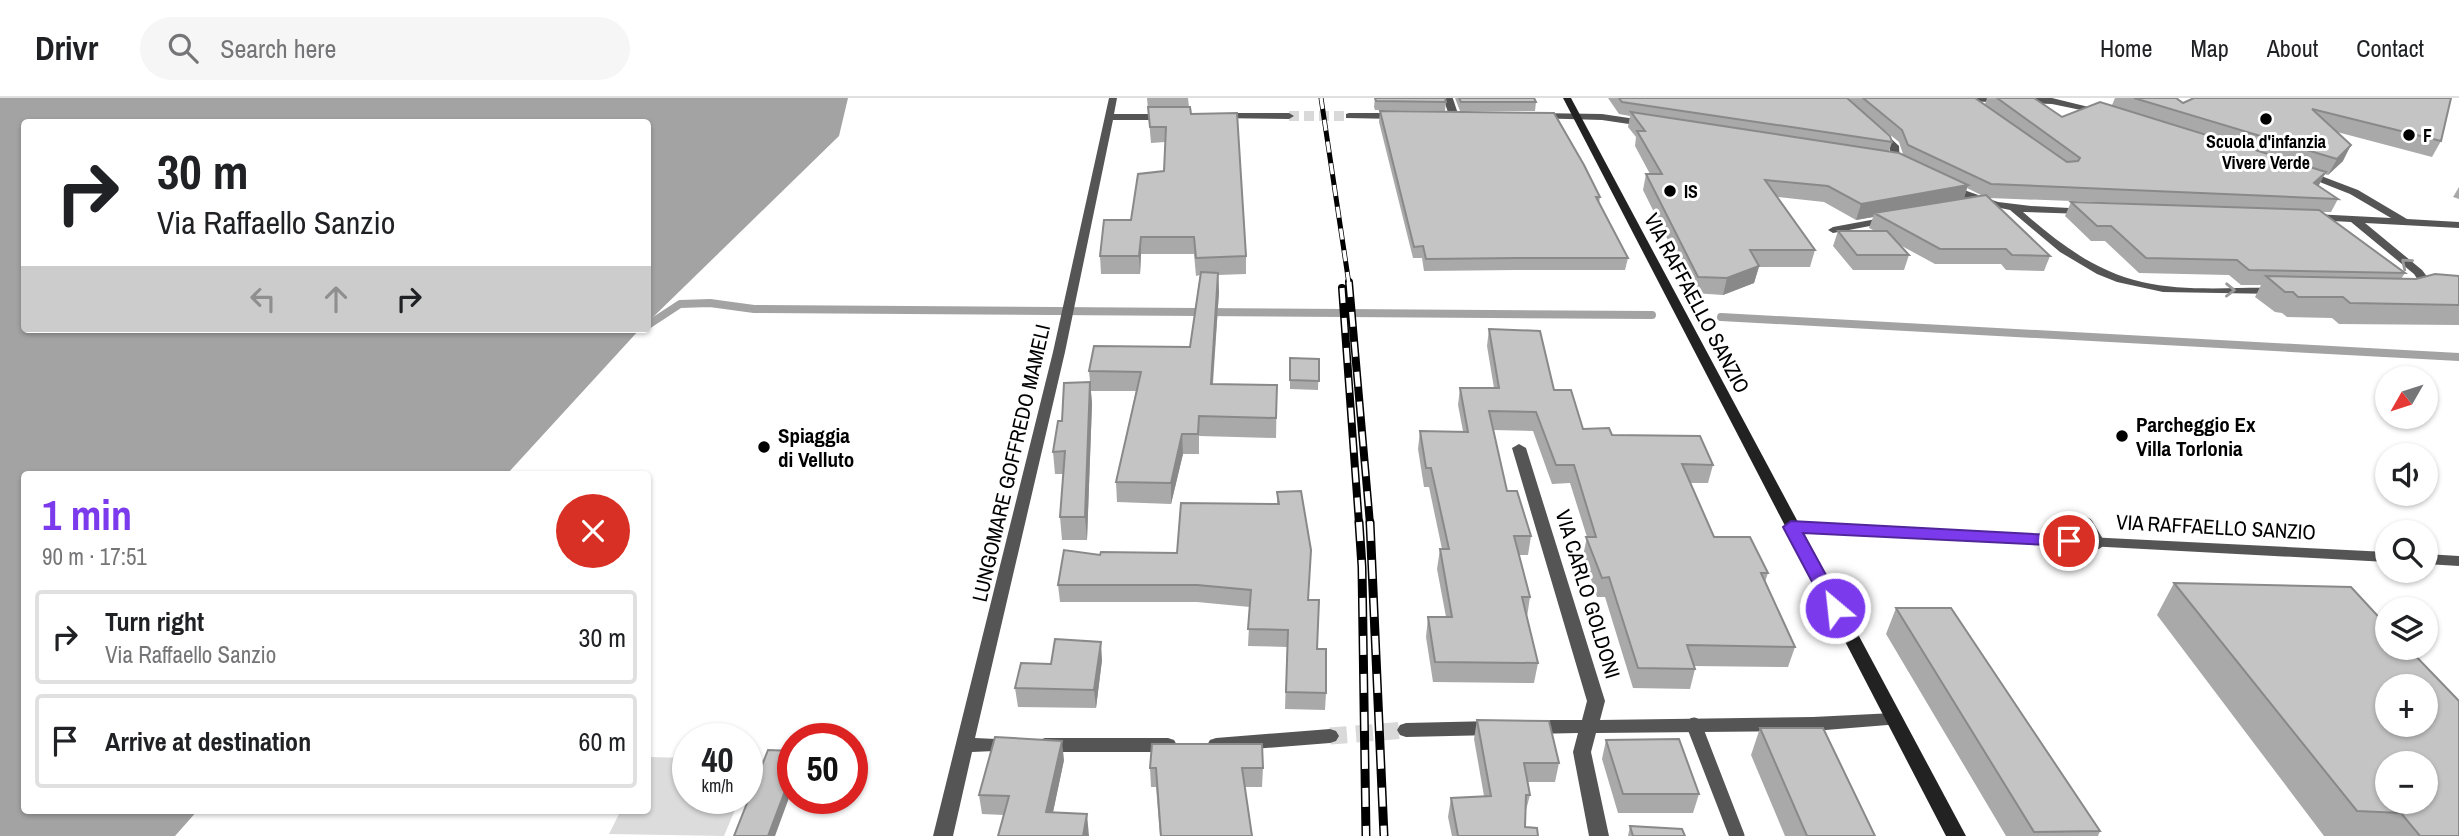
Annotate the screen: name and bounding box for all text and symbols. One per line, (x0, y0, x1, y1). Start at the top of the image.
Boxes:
search box (140, 17, 630, 80)
text: Drivr (35, 26, 98, 70)
icon: search (164, 29, 202, 67)
text: Search here (220, 31, 336, 66)
text: Home (2100, 32, 2152, 64)
text: Map (2190, 32, 2229, 64)
text: About (2267, 32, 2318, 64)
text: Contact (2356, 32, 2424, 64)
marker: Scuola d'infanzia Vivere Verde (2258, 111, 2274, 127)
place label: F (2423, 123, 2432, 148)
marker: F (2401, 127, 2417, 143)
place label: Scuola d'infanzia Vivere Verde (2206, 129, 2327, 175)
text: 30 m (157, 138, 249, 204)
icon: right (42, 147, 133, 238)
place label: IS (1684, 179, 1698, 204)
marker: IS (1662, 183, 1678, 199)
text: Via Raffaello Sanzio (157, 201, 395, 244)
street label: VIA RAFFAELLO SANZIO (1637, 208, 1757, 398)
one-way arrow (2402, 258, 2414, 271)
icon: left (244, 280, 282, 318)
icon: ahead (317, 280, 355, 318)
icon: right (390, 280, 428, 318)
one-way arrow (2225, 283, 2236, 298)
street label: LUNGOMARE GOFFREDO MAMELI (965, 321, 1057, 605)
north arrow (2375, 366, 2438, 429)
map controls (2375, 366, 2438, 814)
place label: Parcheggio Ex Villa Torlonia (2136, 410, 2256, 463)
place label: Spiaggia di Velluto (778, 421, 854, 474)
marker: Parcheggio Ex Villa Torlonia (2114, 428, 2130, 444)
marker: Spiaggia di Velluto (756, 439, 772, 455)
button: sound (2375, 443, 2438, 506)
text: 1 min (42, 487, 132, 543)
button: close (556, 494, 630, 568)
street label: VIA CARLO GOLDONI (1549, 506, 1627, 682)
street label: VIA RAFFAELLO SANZIO (2115, 507, 2317, 547)
pin (2039, 511, 2099, 571)
button: search (2375, 520, 2438, 583)
icon: arrive (2050, 522, 2088, 560)
text: 90 m · 17:51 (42, 541, 147, 572)
position arrow (1798, 571, 1872, 645)
button: layers (2375, 597, 2438, 660)
text: Turn right (105, 604, 204, 639)
icon: right (46, 618, 84, 656)
text: 30 m (579, 620, 626, 655)
text: Via Raffaello Sanzio (105, 639, 276, 670)
button: + (2375, 674, 2438, 737)
icon: arrive (46, 722, 84, 760)
speed limit sign: 50 (777, 723, 868, 814)
text: Arrive at destination (105, 724, 311, 759)
text: 60 m (579, 724, 626, 759)
text: 40 (702, 736, 733, 783)
button: − (2375, 751, 2438, 814)
text: km/h (702, 773, 734, 798)

